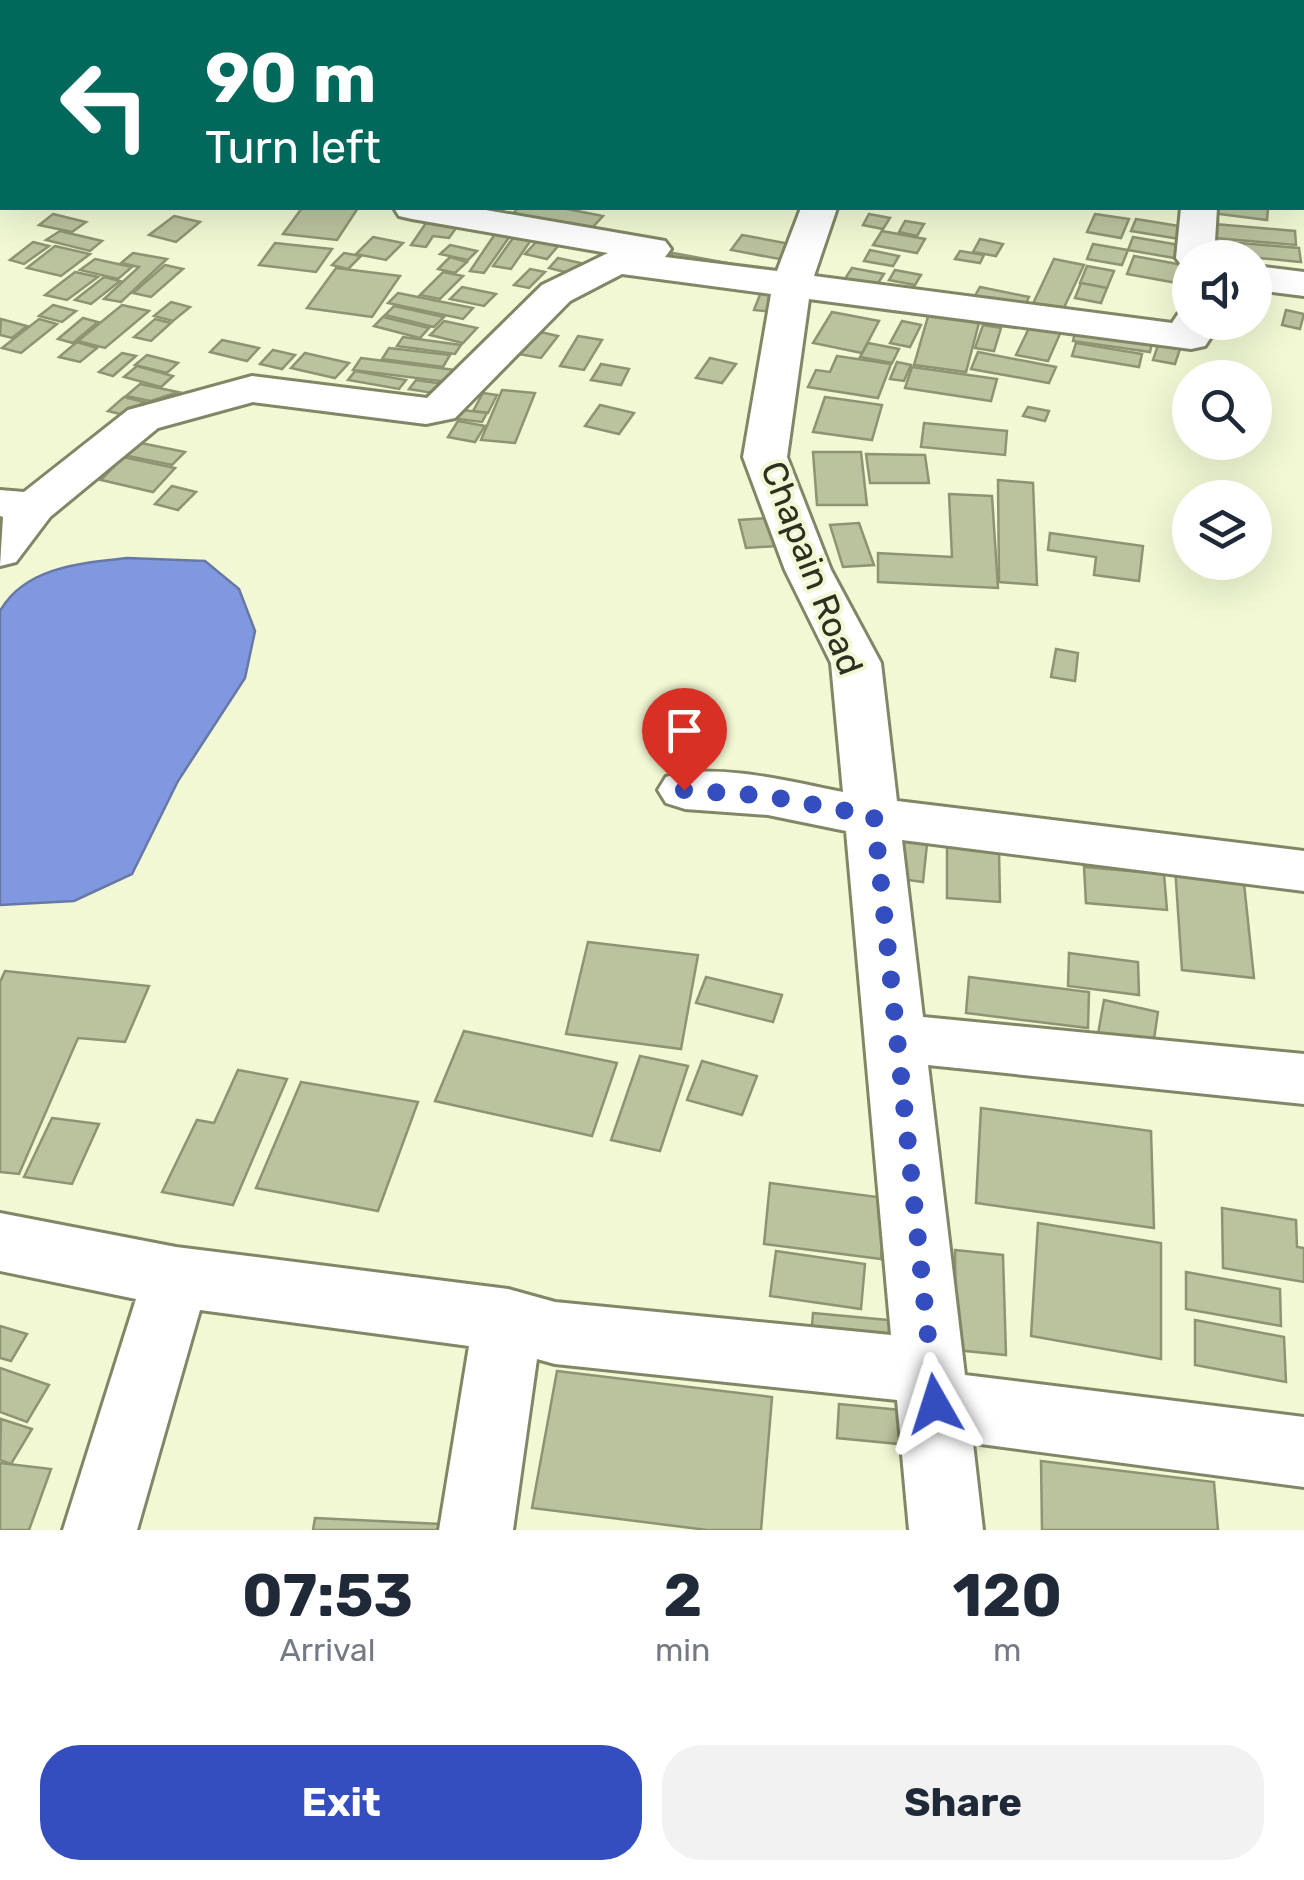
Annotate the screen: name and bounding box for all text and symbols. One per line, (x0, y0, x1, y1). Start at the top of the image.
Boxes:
text: 90 m (205, 37, 377, 120)
icon: left (40, 40, 170, 170)
text: Turn left (205, 121, 381, 174)
map controls (1172, 240, 1272, 580)
button: sound (1172, 240, 1272, 340)
button: search (1172, 360, 1272, 460)
street label: Chapain Road (752, 455, 872, 681)
button: layers (1172, 480, 1272, 580)
pin (642, 688, 727, 791)
icon: arrive (657, 703, 712, 758)
position arrow (883, 1352, 987, 1456)
text: 07:53 (242, 1560, 413, 1631)
text: 2 (663, 1560, 702, 1631)
text: 120 (952, 1560, 1062, 1631)
text: Arrival (279, 1631, 375, 1669)
text: min (655, 1631, 710, 1669)
text: m (993, 1631, 1021, 1669)
button: Exit (40, 1745, 642, 1860)
button: Share (662, 1745, 1264, 1860)

